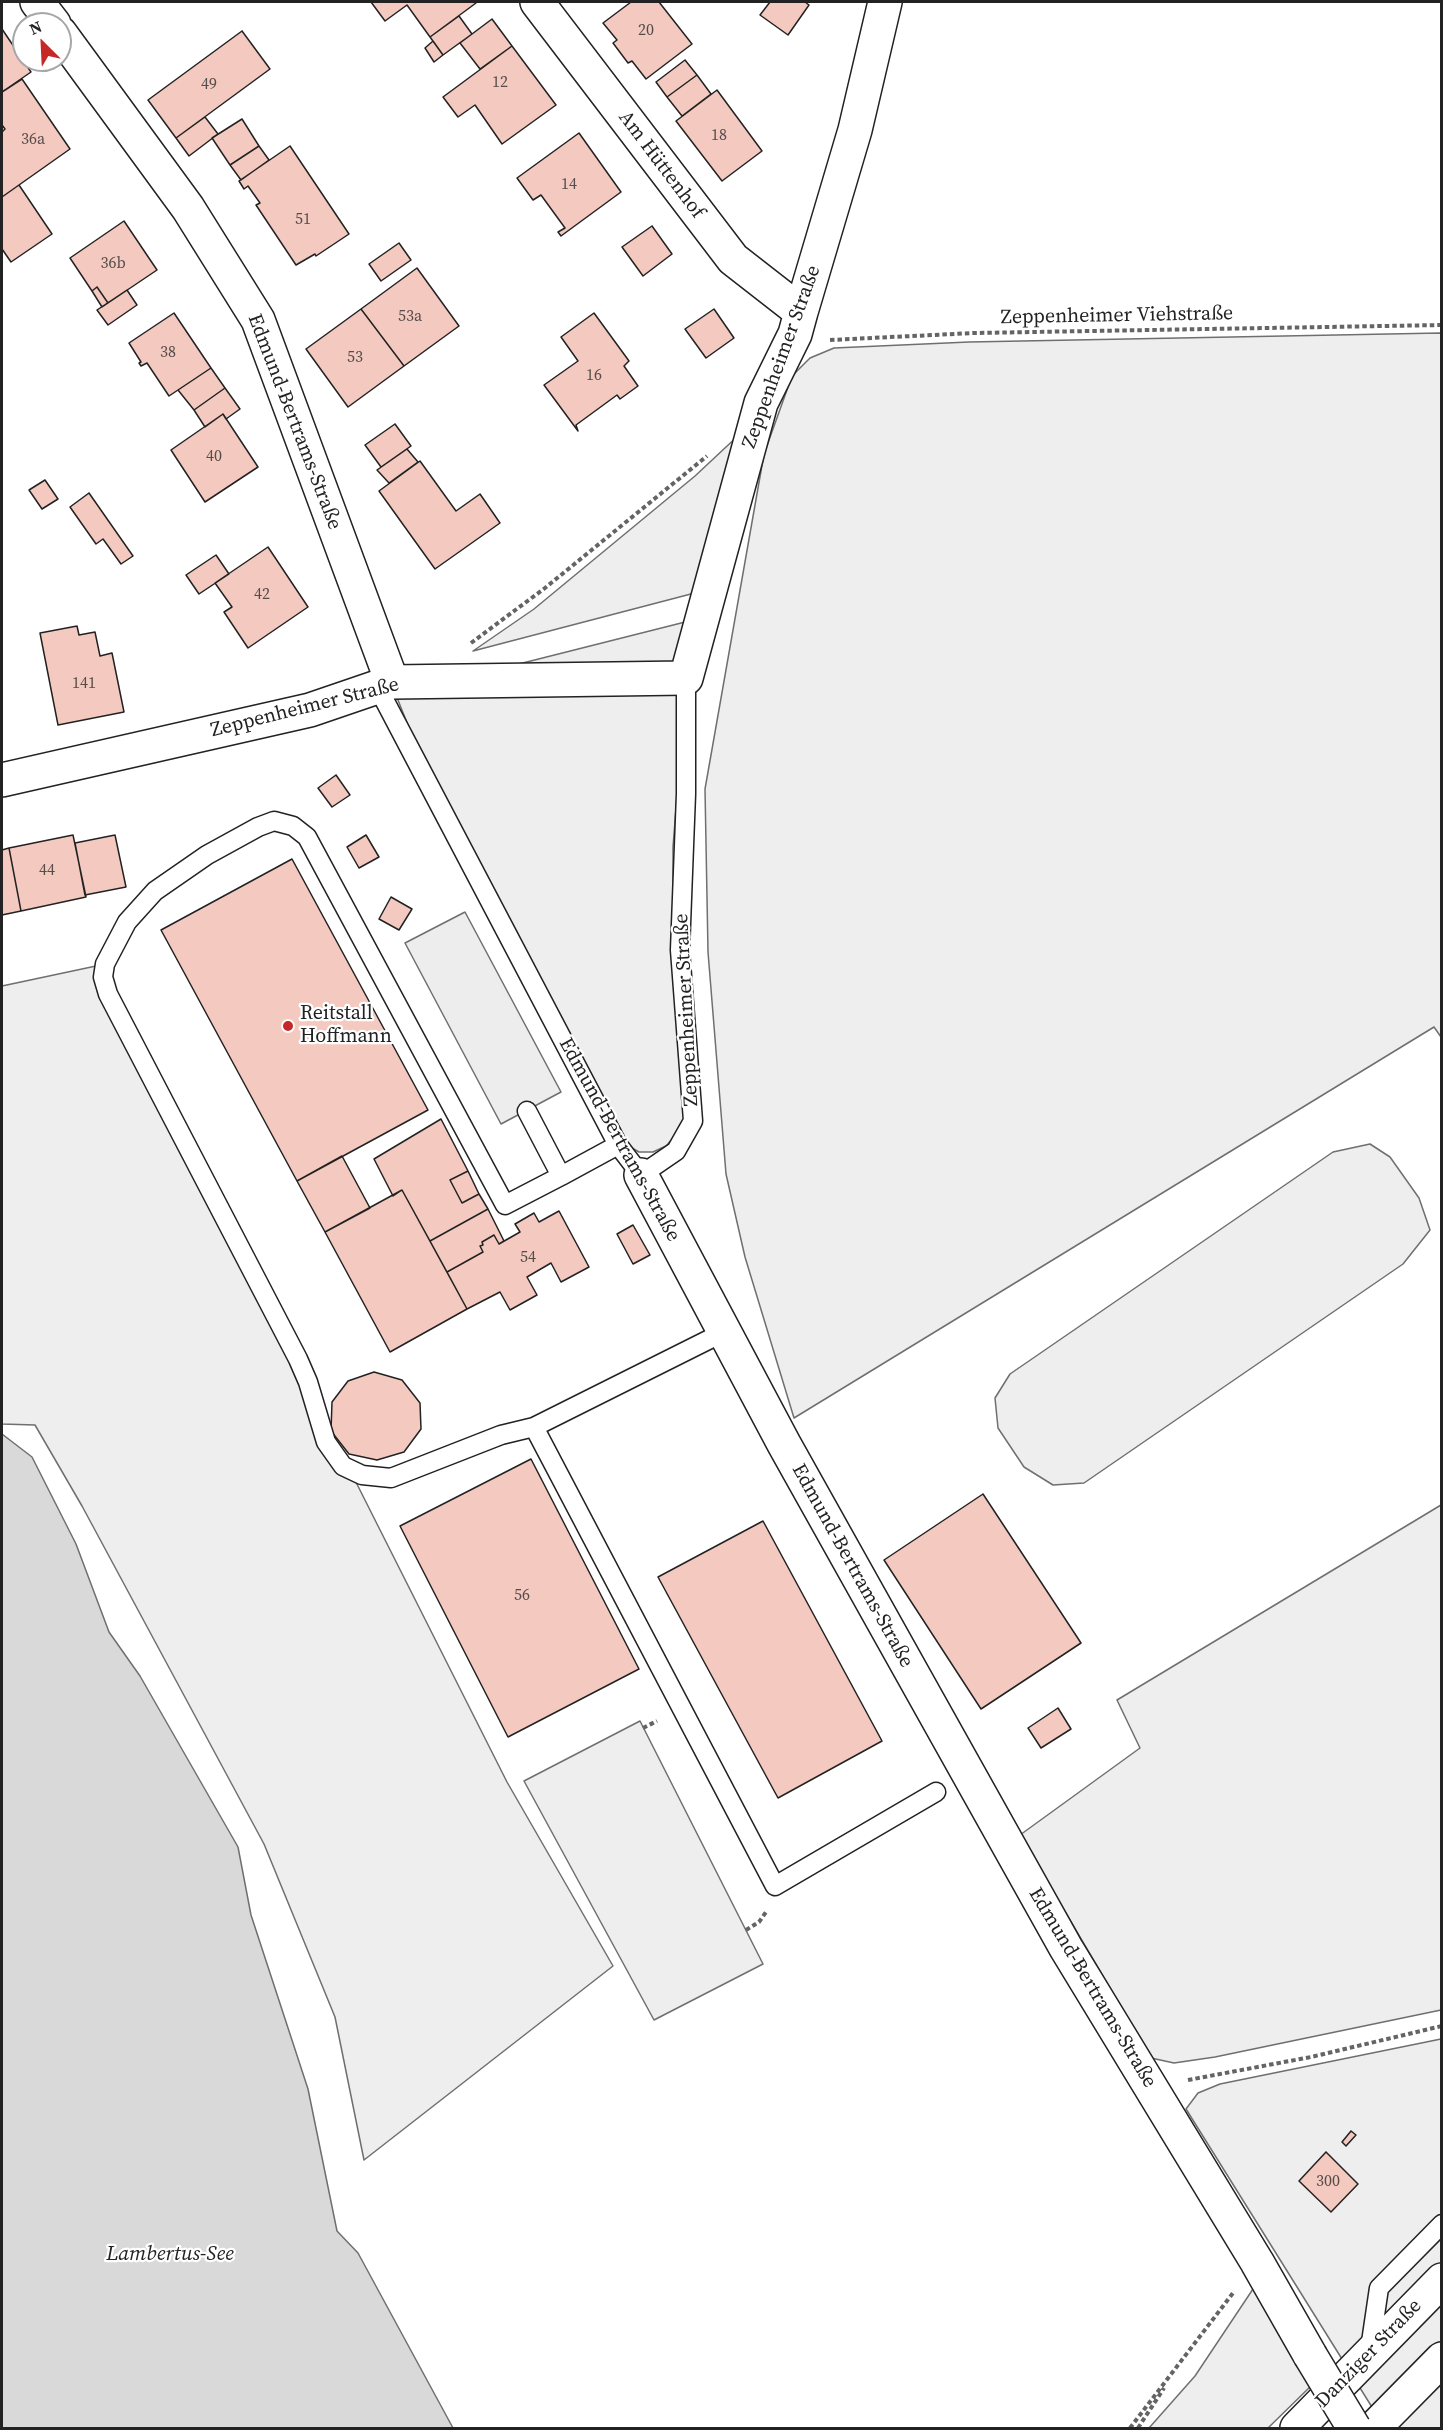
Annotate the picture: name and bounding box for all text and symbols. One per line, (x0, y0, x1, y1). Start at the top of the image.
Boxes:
north arrow (12, 12, 72, 72)
text: N (26, 15, 45, 40)
house number: 20 (638, 21, 654, 41)
house number: 12 (492, 73, 508, 93)
house number: 49 (201, 75, 217, 95)
street label: Am Hüttenhof (613, 106, 709, 224)
house number: 18 (711, 126, 727, 146)
house number: 36a (21, 130, 45, 150)
house number: 14 (561, 175, 577, 195)
house number: 51 (295, 210, 311, 230)
house number: 36b (100, 254, 126, 274)
street label: Zeppenheimer Straße (738, 262, 826, 452)
street label: Zeppenheimer Viehstraße (1001, 302, 1233, 330)
house number: 53a (398, 307, 422, 327)
street label: Edmund-Bertrams-Straße (242, 311, 346, 533)
house number: 38 (160, 343, 176, 363)
house number: 53 (347, 348, 363, 368)
house number: 16 (586, 366, 602, 386)
house number: 40 (206, 447, 222, 467)
house number: 42 (254, 585, 270, 605)
street label: Zeppenheimer Straße (208, 673, 402, 743)
house number: 141 (72, 674, 96, 694)
house number: 44 (39, 861, 55, 881)
street label: Zeppenheimer Straße (670, 913, 704, 1107)
place label: Reitstall Hoffmann (300, 1002, 392, 1049)
marker: Reitstall Hoffmann (281, 1019, 295, 1033)
street label: Edmund-Bertrams-Straße (553, 1034, 685, 1246)
house number: 54 (520, 1248, 536, 1268)
street label: Edmund-Bertrams-Straße (786, 1460, 918, 1672)
house number: 56 (514, 1586, 530, 1606)
street label: Edmund-Bertrams-Straße (1023, 1884, 1161, 2092)
house number: 300 (1316, 2172, 1340, 2192)
water label: Lambertus-See (106, 2242, 234, 2268)
street label: Danziger Straße (1311, 2295, 1427, 2413)

